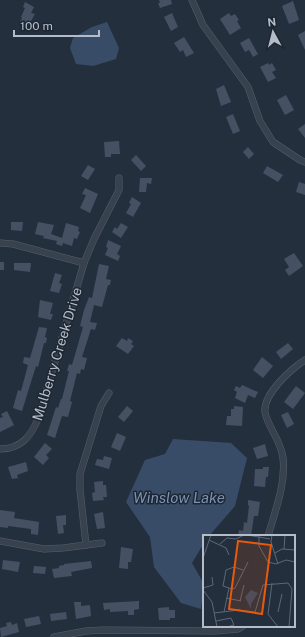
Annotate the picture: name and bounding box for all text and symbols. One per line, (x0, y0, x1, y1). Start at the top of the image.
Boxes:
scale bar (14, 12, 99, 38)
north arrow (253, 12, 293, 52)
text: N (267, 16, 277, 29)
text: 100 m (20, 19, 53, 33)
street label: Mulberry Creek Drive (29, 285, 85, 423)
water label: Winslow Lake (133, 489, 225, 506)
inset map (203, 535, 295, 627)

